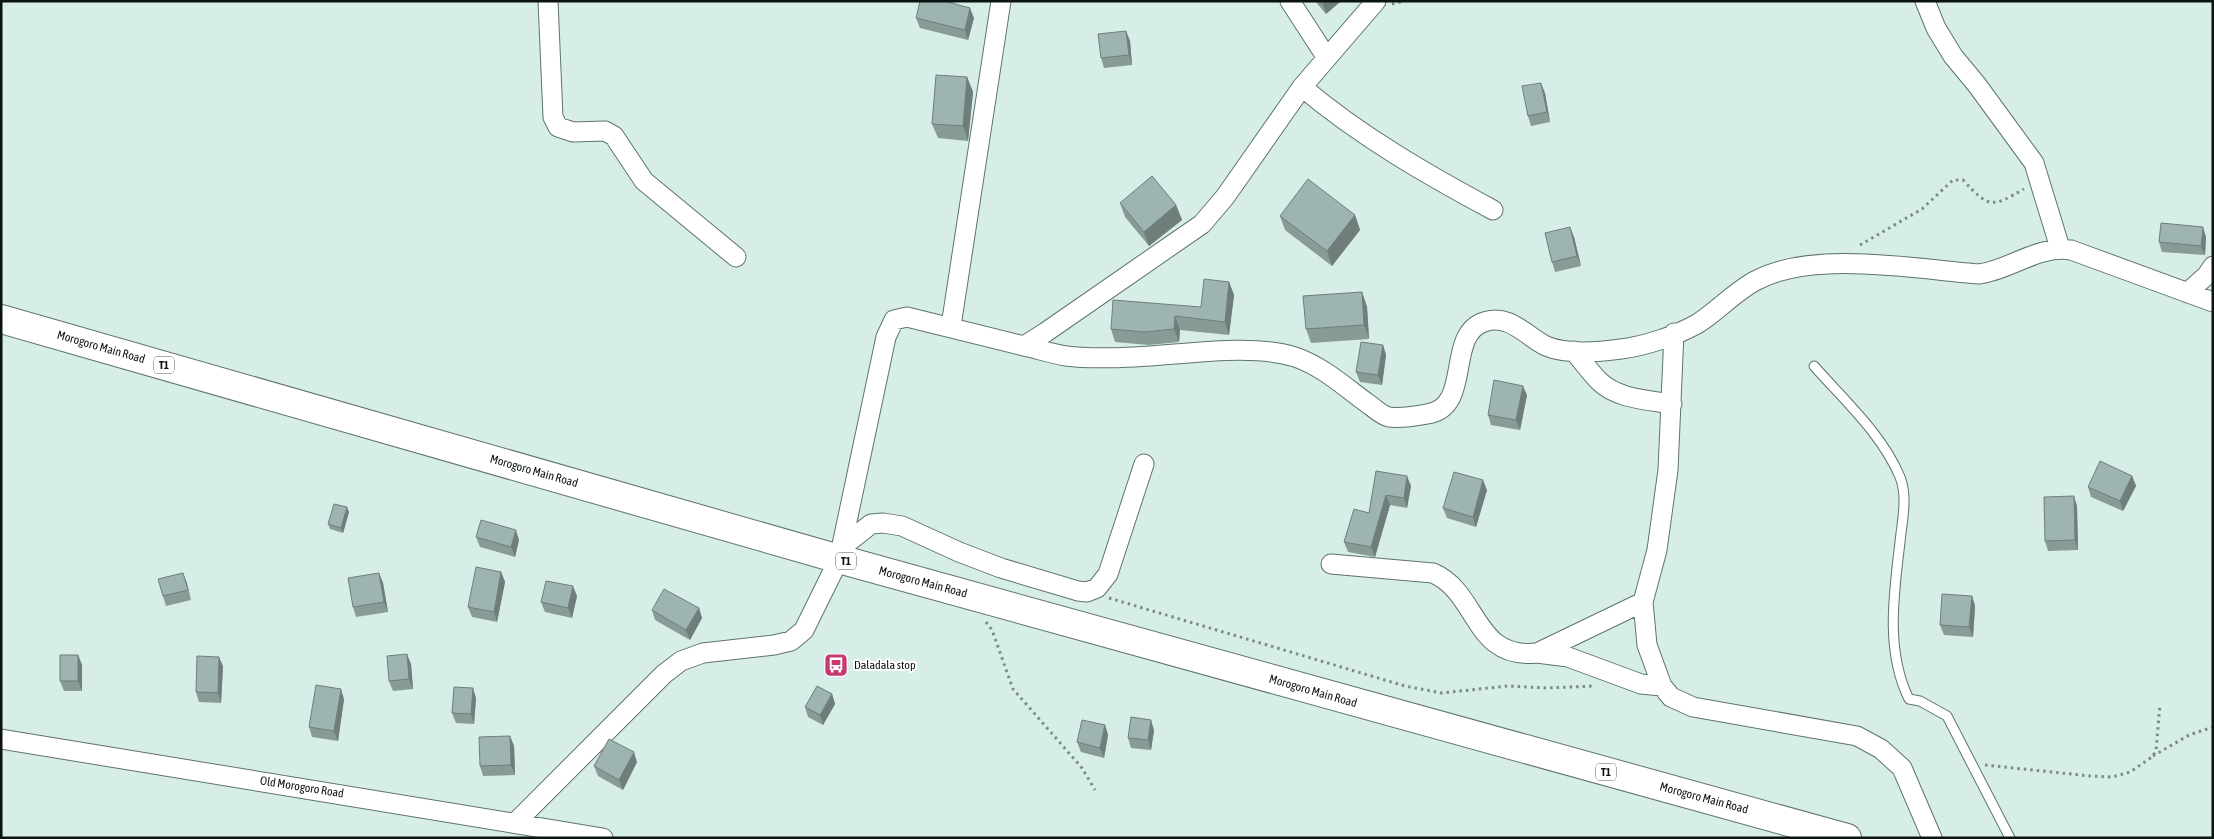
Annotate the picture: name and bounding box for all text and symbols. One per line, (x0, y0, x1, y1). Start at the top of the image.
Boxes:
street label: Morogoro Main Road (55, 328, 147, 366)
road number: T1 (154, 356, 174, 374)
street label: Morogoro Main Road (488, 452, 580, 490)
road number: T1 (836, 552, 856, 570)
street label: Morogoro Main Road (877, 563, 969, 601)
bus stop icon: Daladala stop (823, 652, 849, 678)
place label: Daladala stop (854, 658, 916, 672)
street label: Morogoro Main Road (1267, 672, 1359, 710)
road number: T1 (1596, 764, 1616, 780)
street label: Old Morogoro Road (259, 773, 345, 801)
street label: Morogoro Main Road (1658, 779, 1750, 817)

